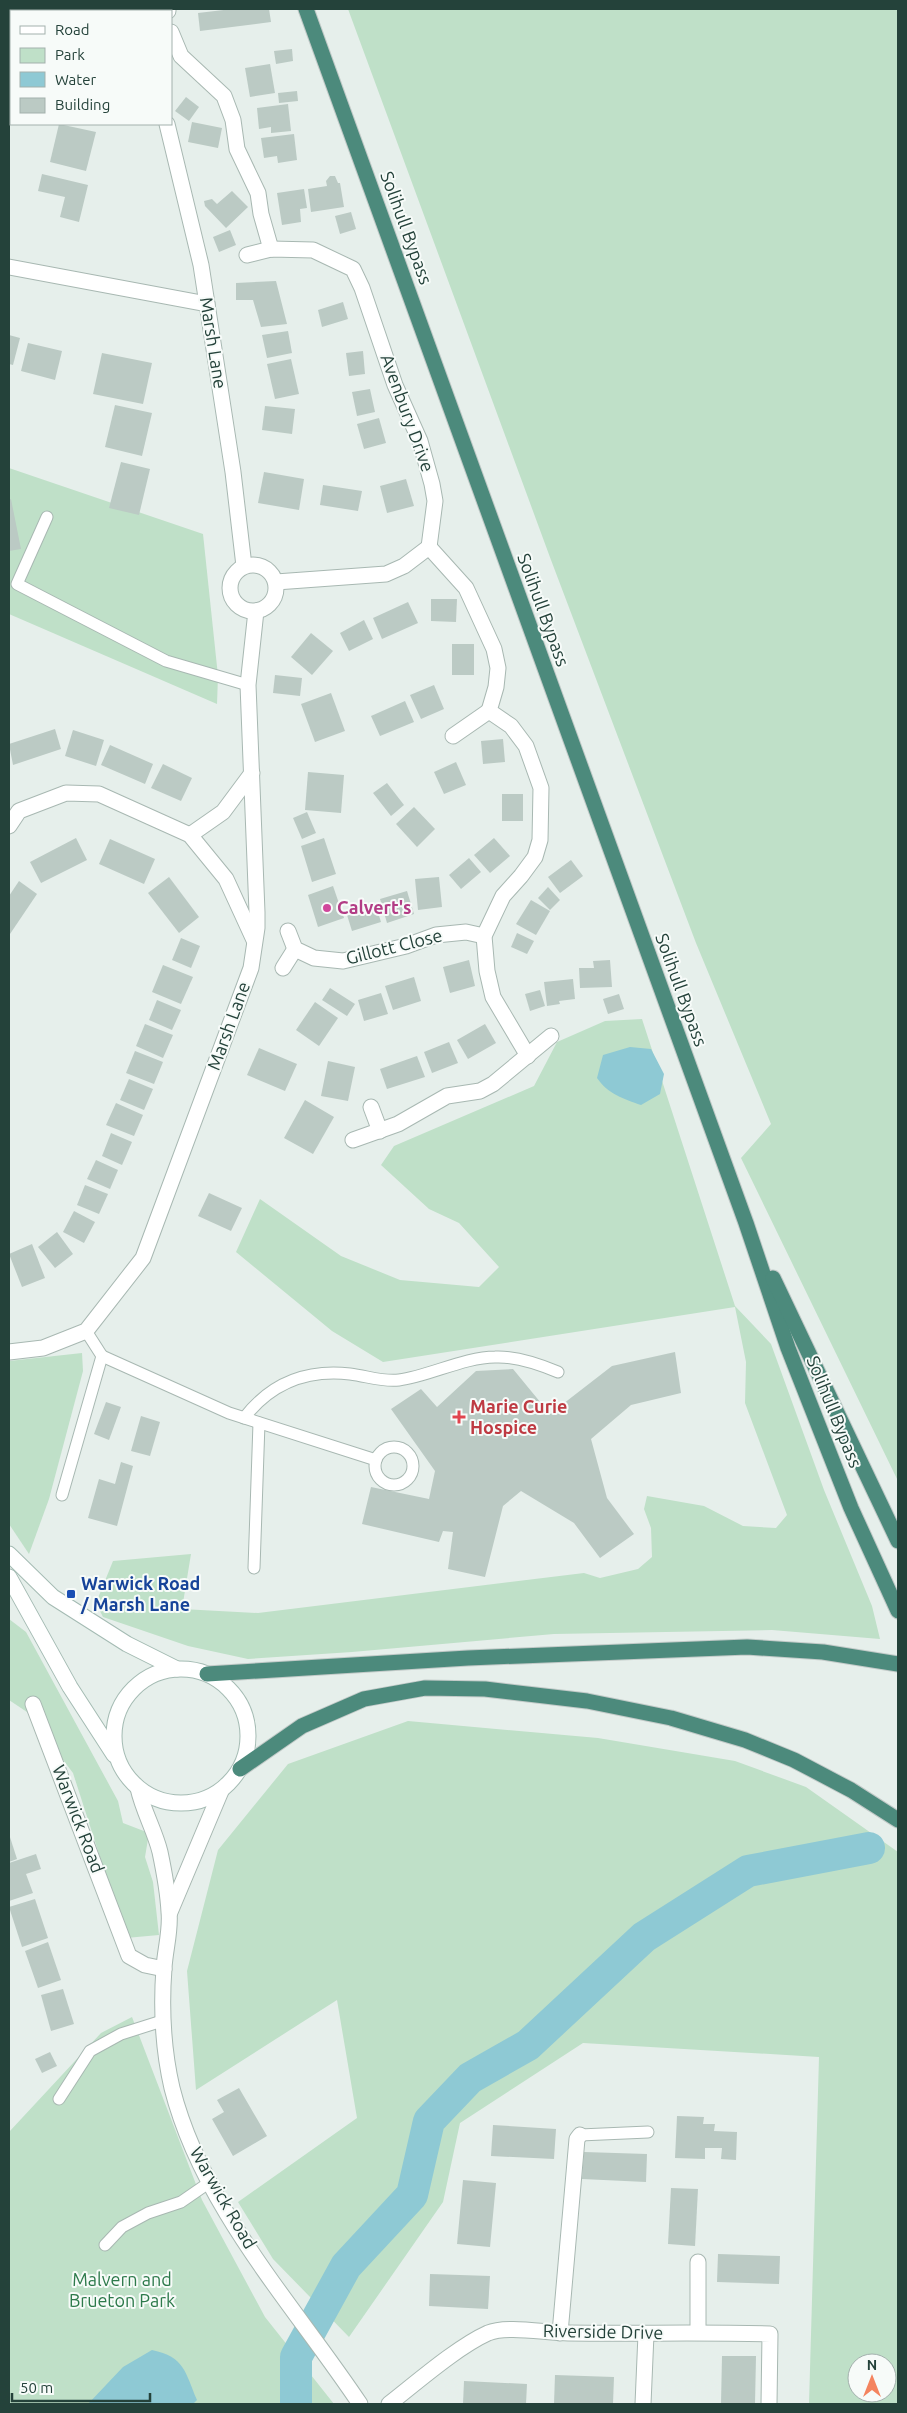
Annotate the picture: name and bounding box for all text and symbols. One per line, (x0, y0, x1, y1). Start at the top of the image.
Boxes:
legend (10, 10, 172, 125)
text: Road (55, 21, 90, 38)
text: Park (55, 46, 85, 63)
text: Water (55, 71, 96, 88)
text: Building (55, 96, 110, 113)
street label: Solihull Bypass (377, 168, 437, 287)
street label: Marsh Lane (197, 296, 231, 390)
street label: Avenbury Drive (377, 351, 439, 474)
street label: Solihull Bypass (514, 550, 574, 669)
place label: Calvert's (337, 897, 412, 917)
marker: Calvert's (321, 902, 333, 914)
street label: Gillott Close (344, 924, 444, 968)
street label: Solihull Bypass (652, 930, 712, 1049)
street label: Marsh Lane (203, 979, 253, 1073)
street label: Solihull Bypass (803, 1353, 866, 1471)
place label: Marie Curie Hospice (470, 1396, 567, 1437)
marker: Marie Curie Hospice (452, 1410, 466, 1424)
place label: Warwick Road / Marsh Lane (80, 1573, 200, 1614)
marker: Warwick Road / Marsh Lane (65, 1588, 77, 1600)
street label: Warwick Road (49, 1762, 109, 1876)
street label: Warwick Road (187, 2143, 261, 2252)
park label: Malvern and Brueton Park (69, 2269, 175, 2310)
street label: Riverside Drive (543, 2320, 663, 2342)
north arrow (847, 2353, 897, 2403)
text: N (867, 2357, 877, 2373)
scale bar (12, 2370, 150, 2402)
text: 50 m (20, 2379, 53, 2396)

